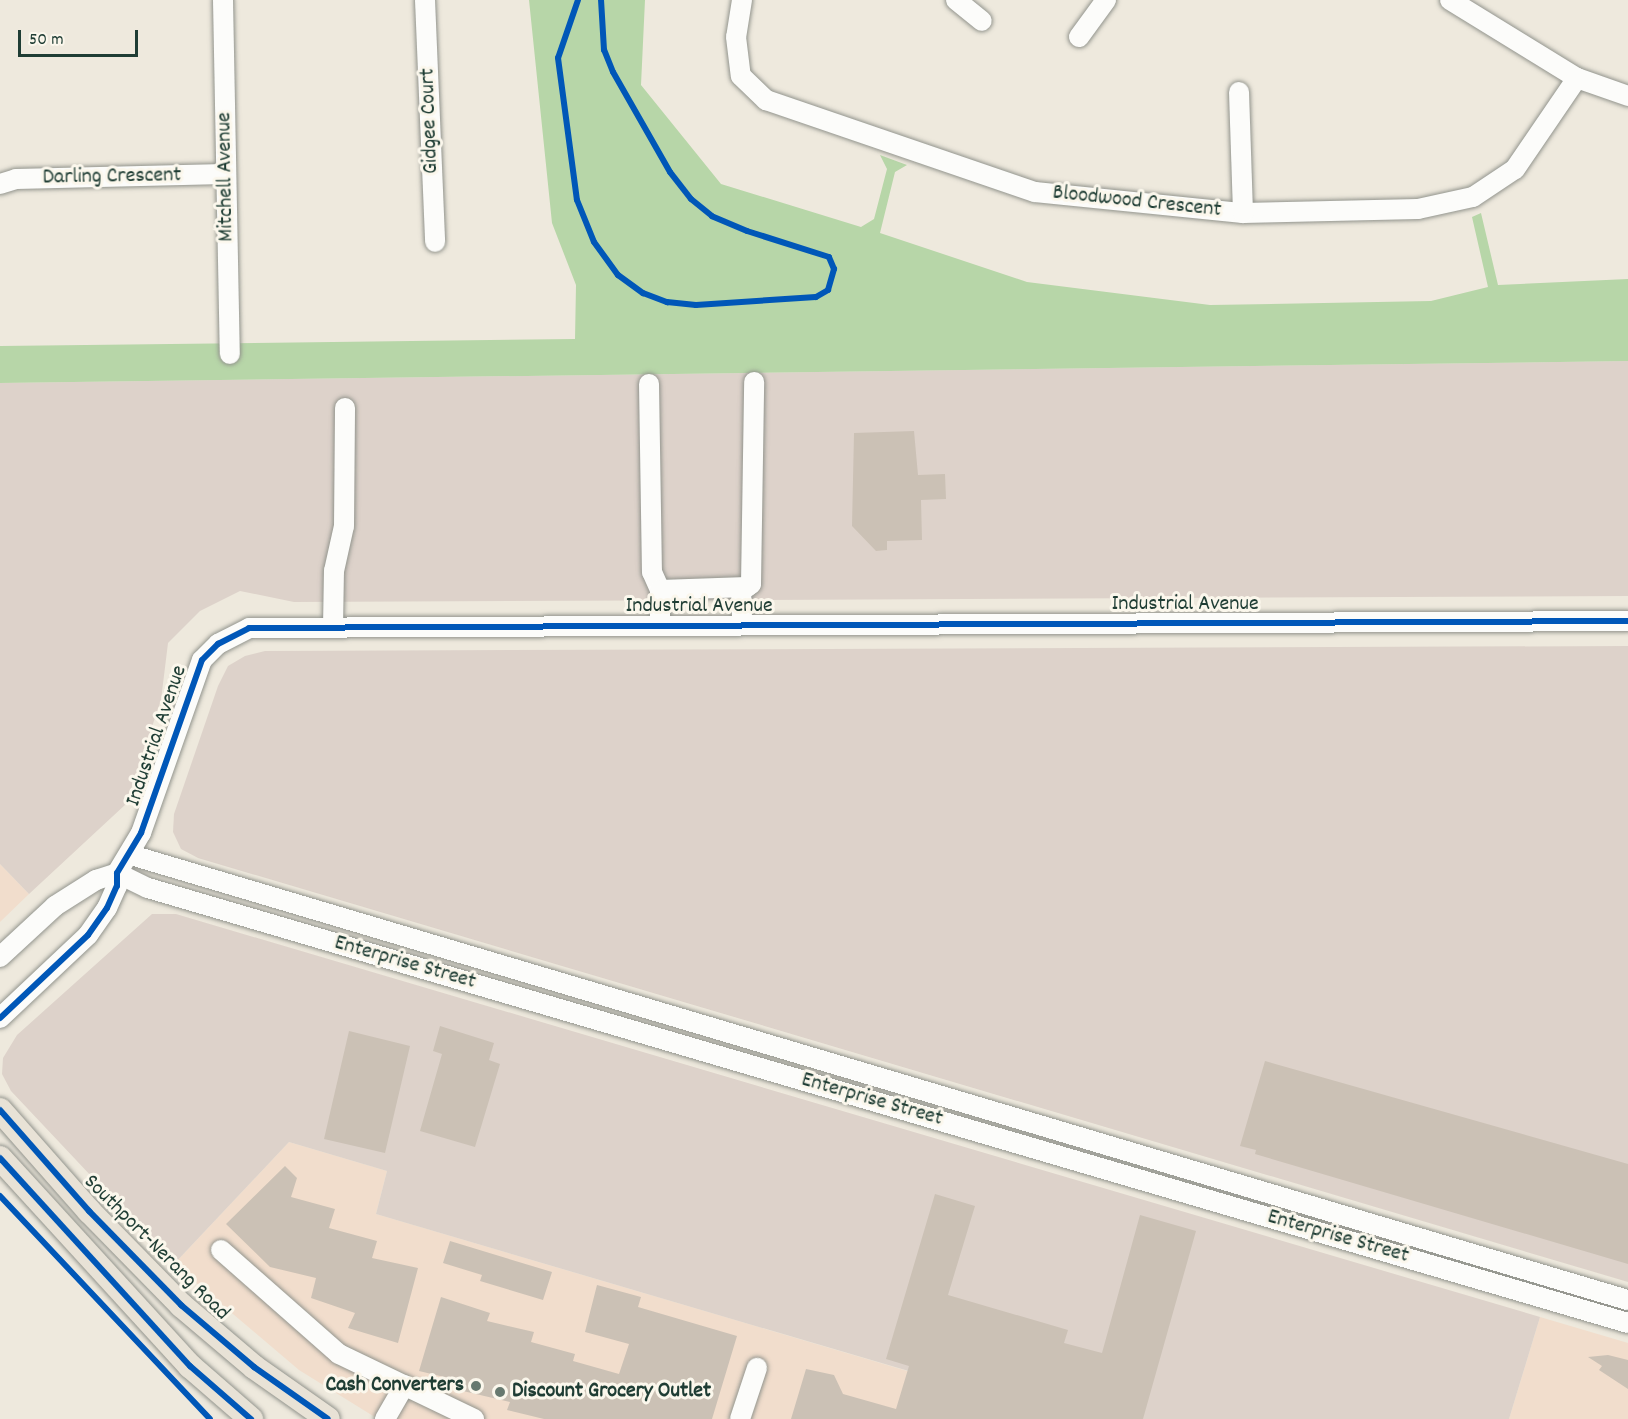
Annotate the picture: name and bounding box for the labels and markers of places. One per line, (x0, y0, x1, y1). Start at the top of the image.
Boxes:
place label: Cash Converters (325, 1373, 464, 1399)
marker: Cash Converters (469, 1379, 483, 1393)
place label: Discount Grocery Outlet (512, 1379, 711, 1405)
marker: Discount Grocery Outlet (493, 1385, 507, 1399)

